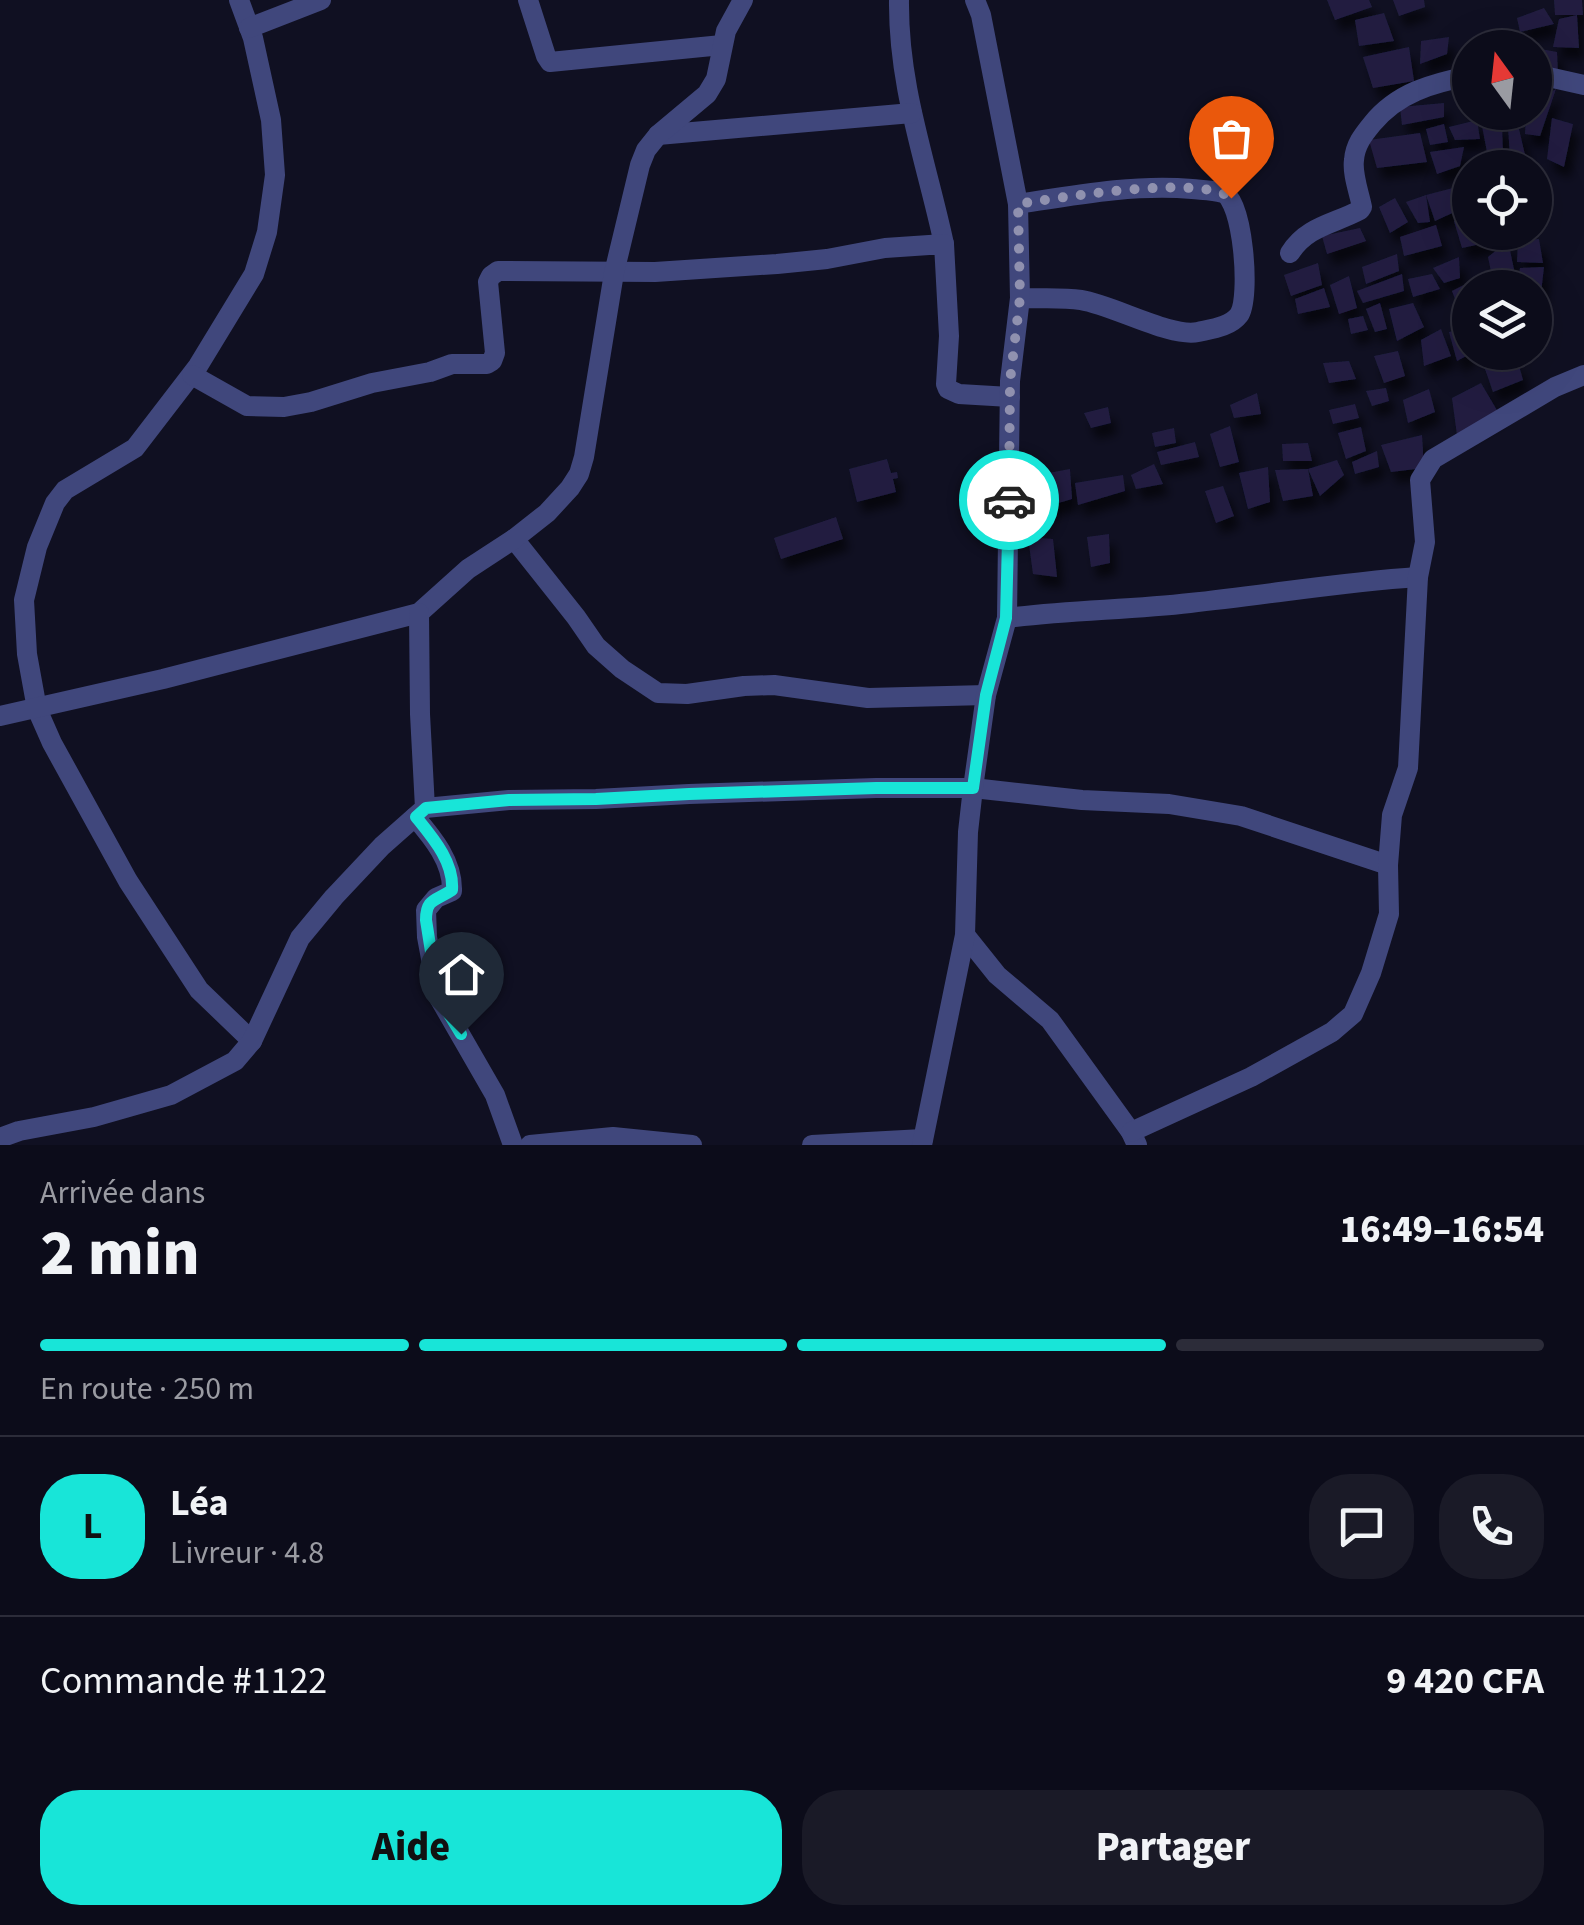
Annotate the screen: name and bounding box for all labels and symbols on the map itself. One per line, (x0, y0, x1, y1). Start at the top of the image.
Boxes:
north arrow (1452, 30, 1552, 130)
pin (1189, 96, 1274, 199)
courier (959, 450, 1059, 550)
pin (419, 932, 504, 1035)

